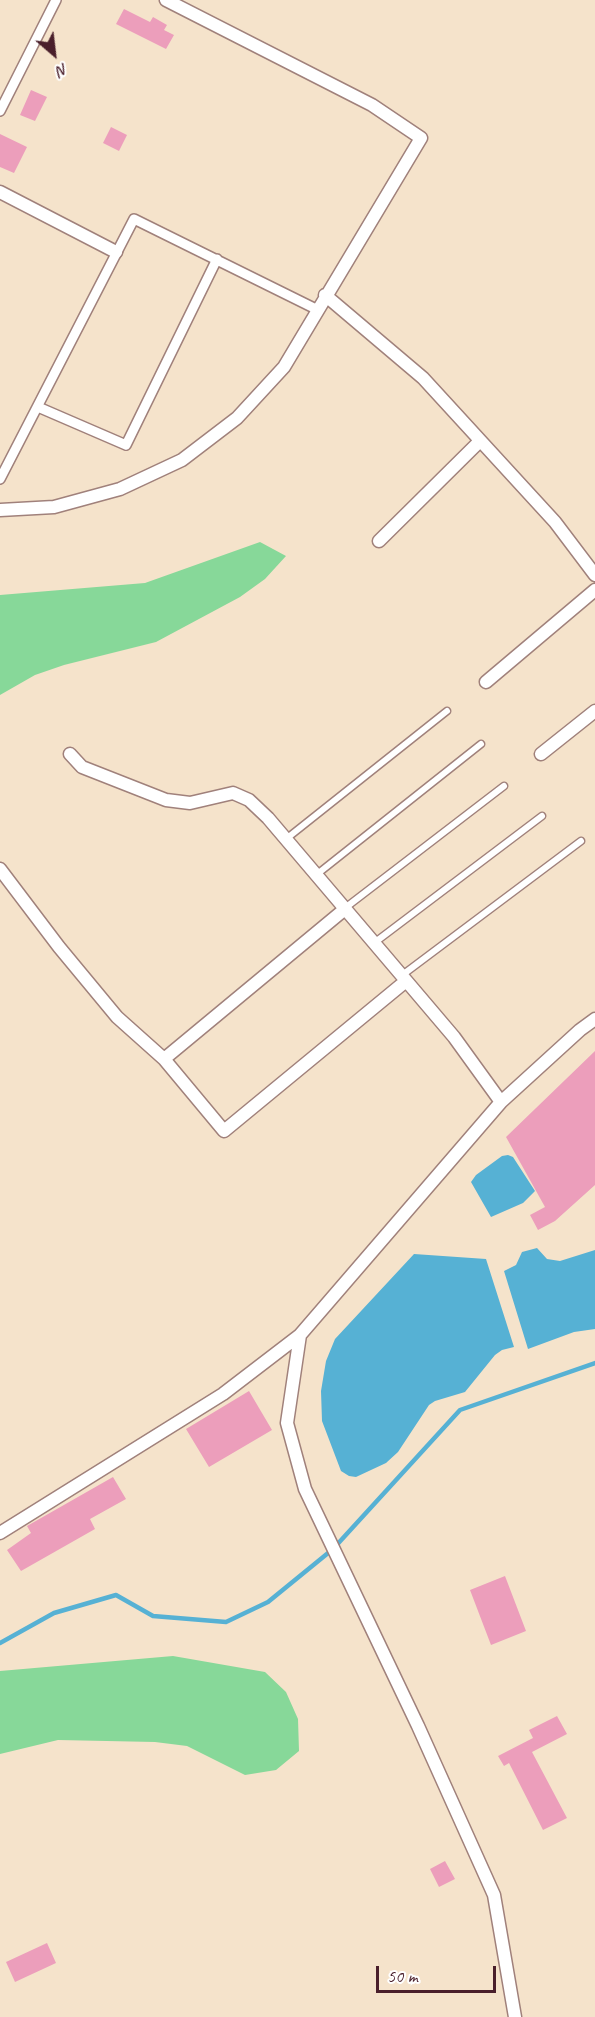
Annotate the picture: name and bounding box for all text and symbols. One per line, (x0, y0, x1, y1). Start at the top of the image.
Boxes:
north arrow (24, 24, 84, 84)
text: N (53, 59, 72, 81)
scale bar (379, 1954, 499, 1992)
text: 50 m (387, 1965, 418, 1987)

